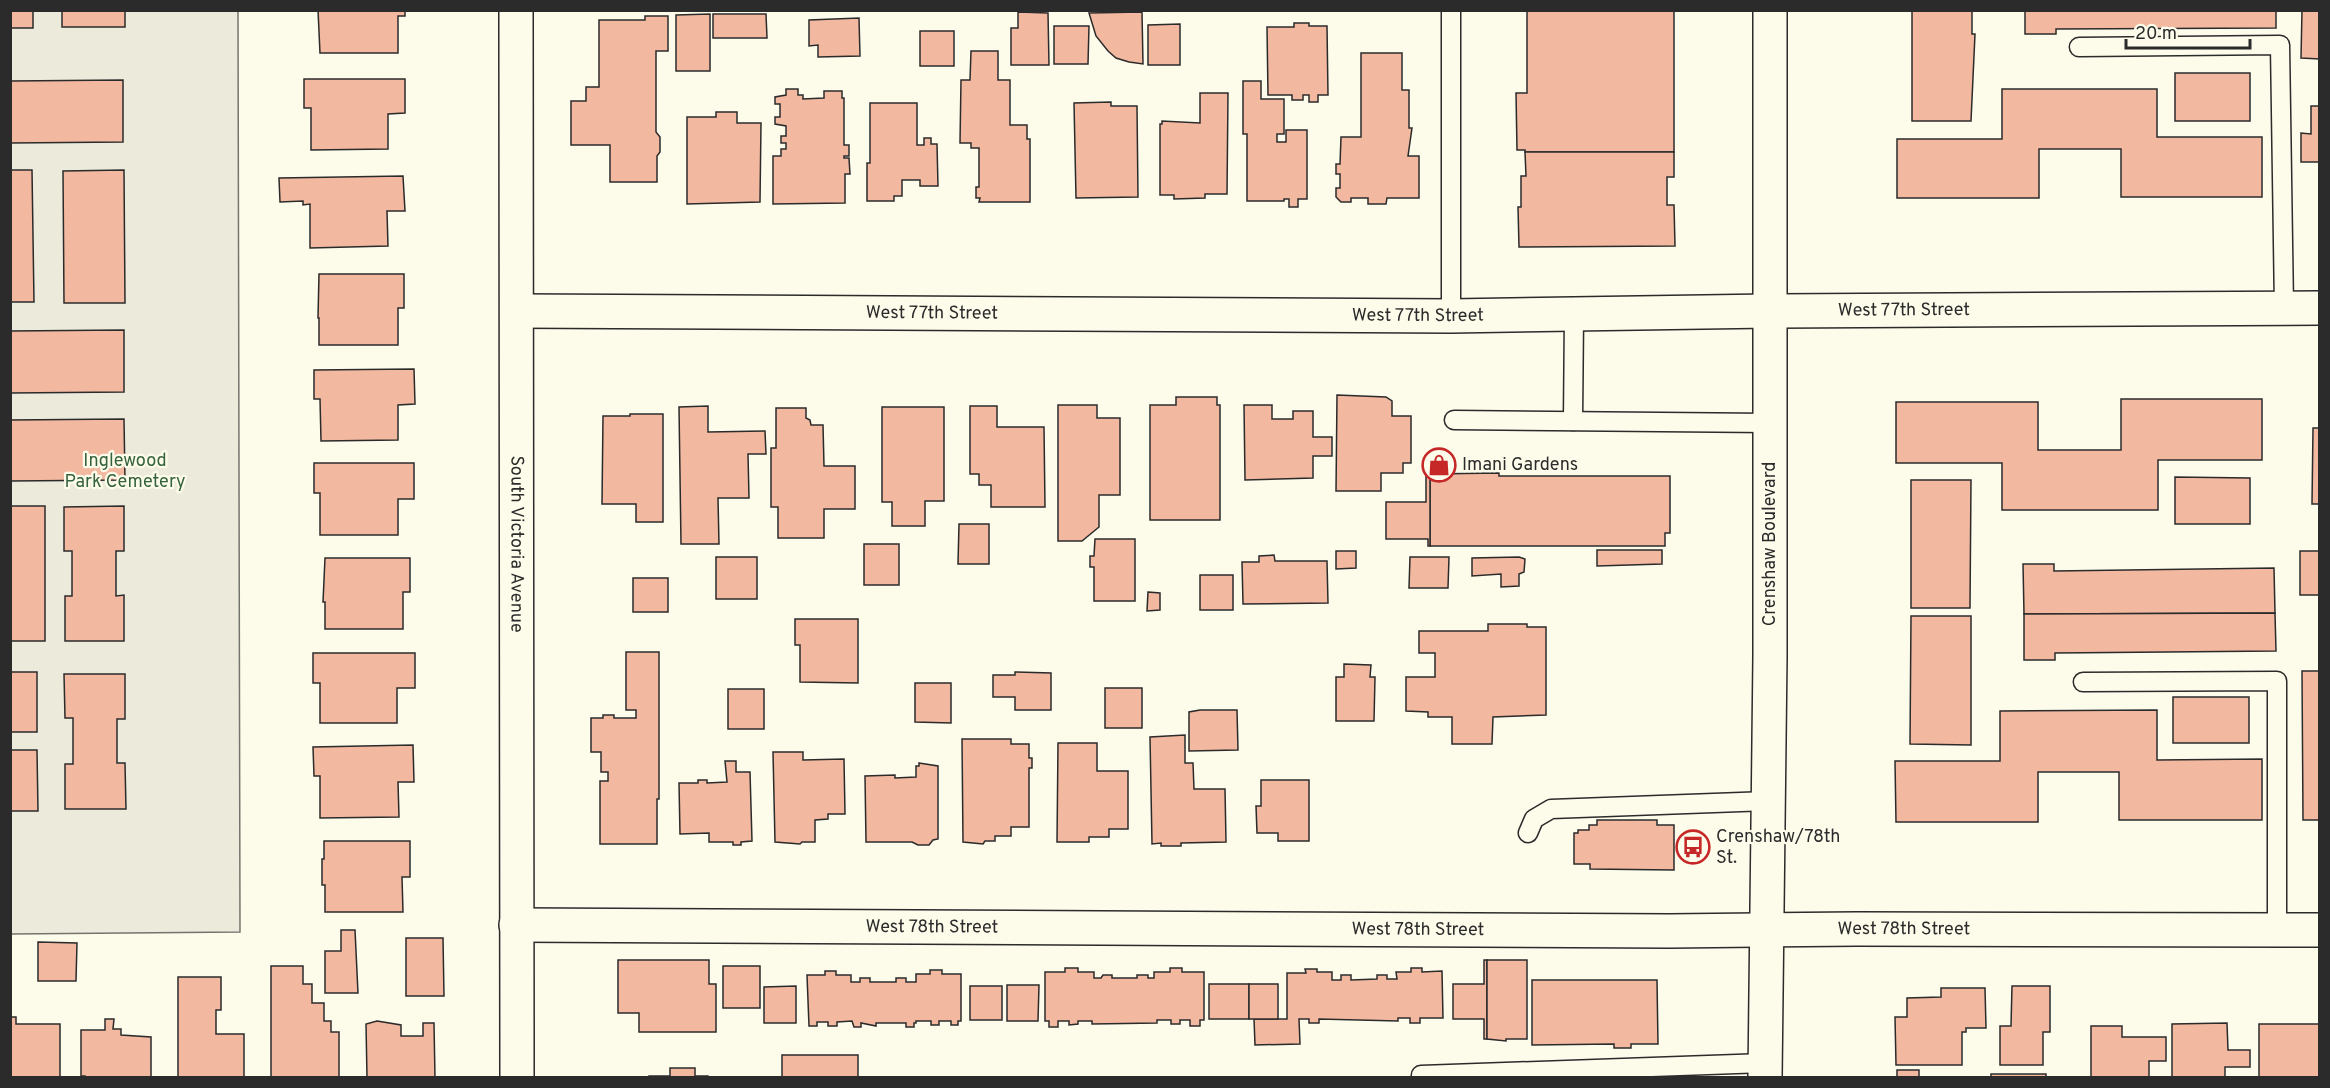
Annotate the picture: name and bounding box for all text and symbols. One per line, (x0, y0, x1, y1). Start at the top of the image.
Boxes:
scale bar (2126, 12, 2250, 50)
text: 20 m (2135, 23, 2177, 46)
street label: West 77th Street (1838, 298, 1970, 322)
street label: West 77th Street (866, 301, 998, 325)
street label: West 77th Street (1352, 304, 1484, 328)
shop icon: Imani Gardens (1421, 447, 1457, 483)
park label: Inglewood Park Cemetery (64, 450, 186, 494)
place label: Imani Gardens (1462, 454, 1578, 477)
street label: South Victoria Avenue (505, 455, 528, 633)
street label: Crenshaw Boulevard (1759, 462, 1782, 626)
place label: Crenshaw/78th St. (1716, 826, 1840, 870)
bus stop icon: Crenshaw/78th St. (1675, 829, 1711, 865)
street label: West 78th Street (866, 915, 998, 939)
street label: West 78th Street (1837, 917, 1970, 941)
street label: West 78th Street (1351, 918, 1484, 942)

